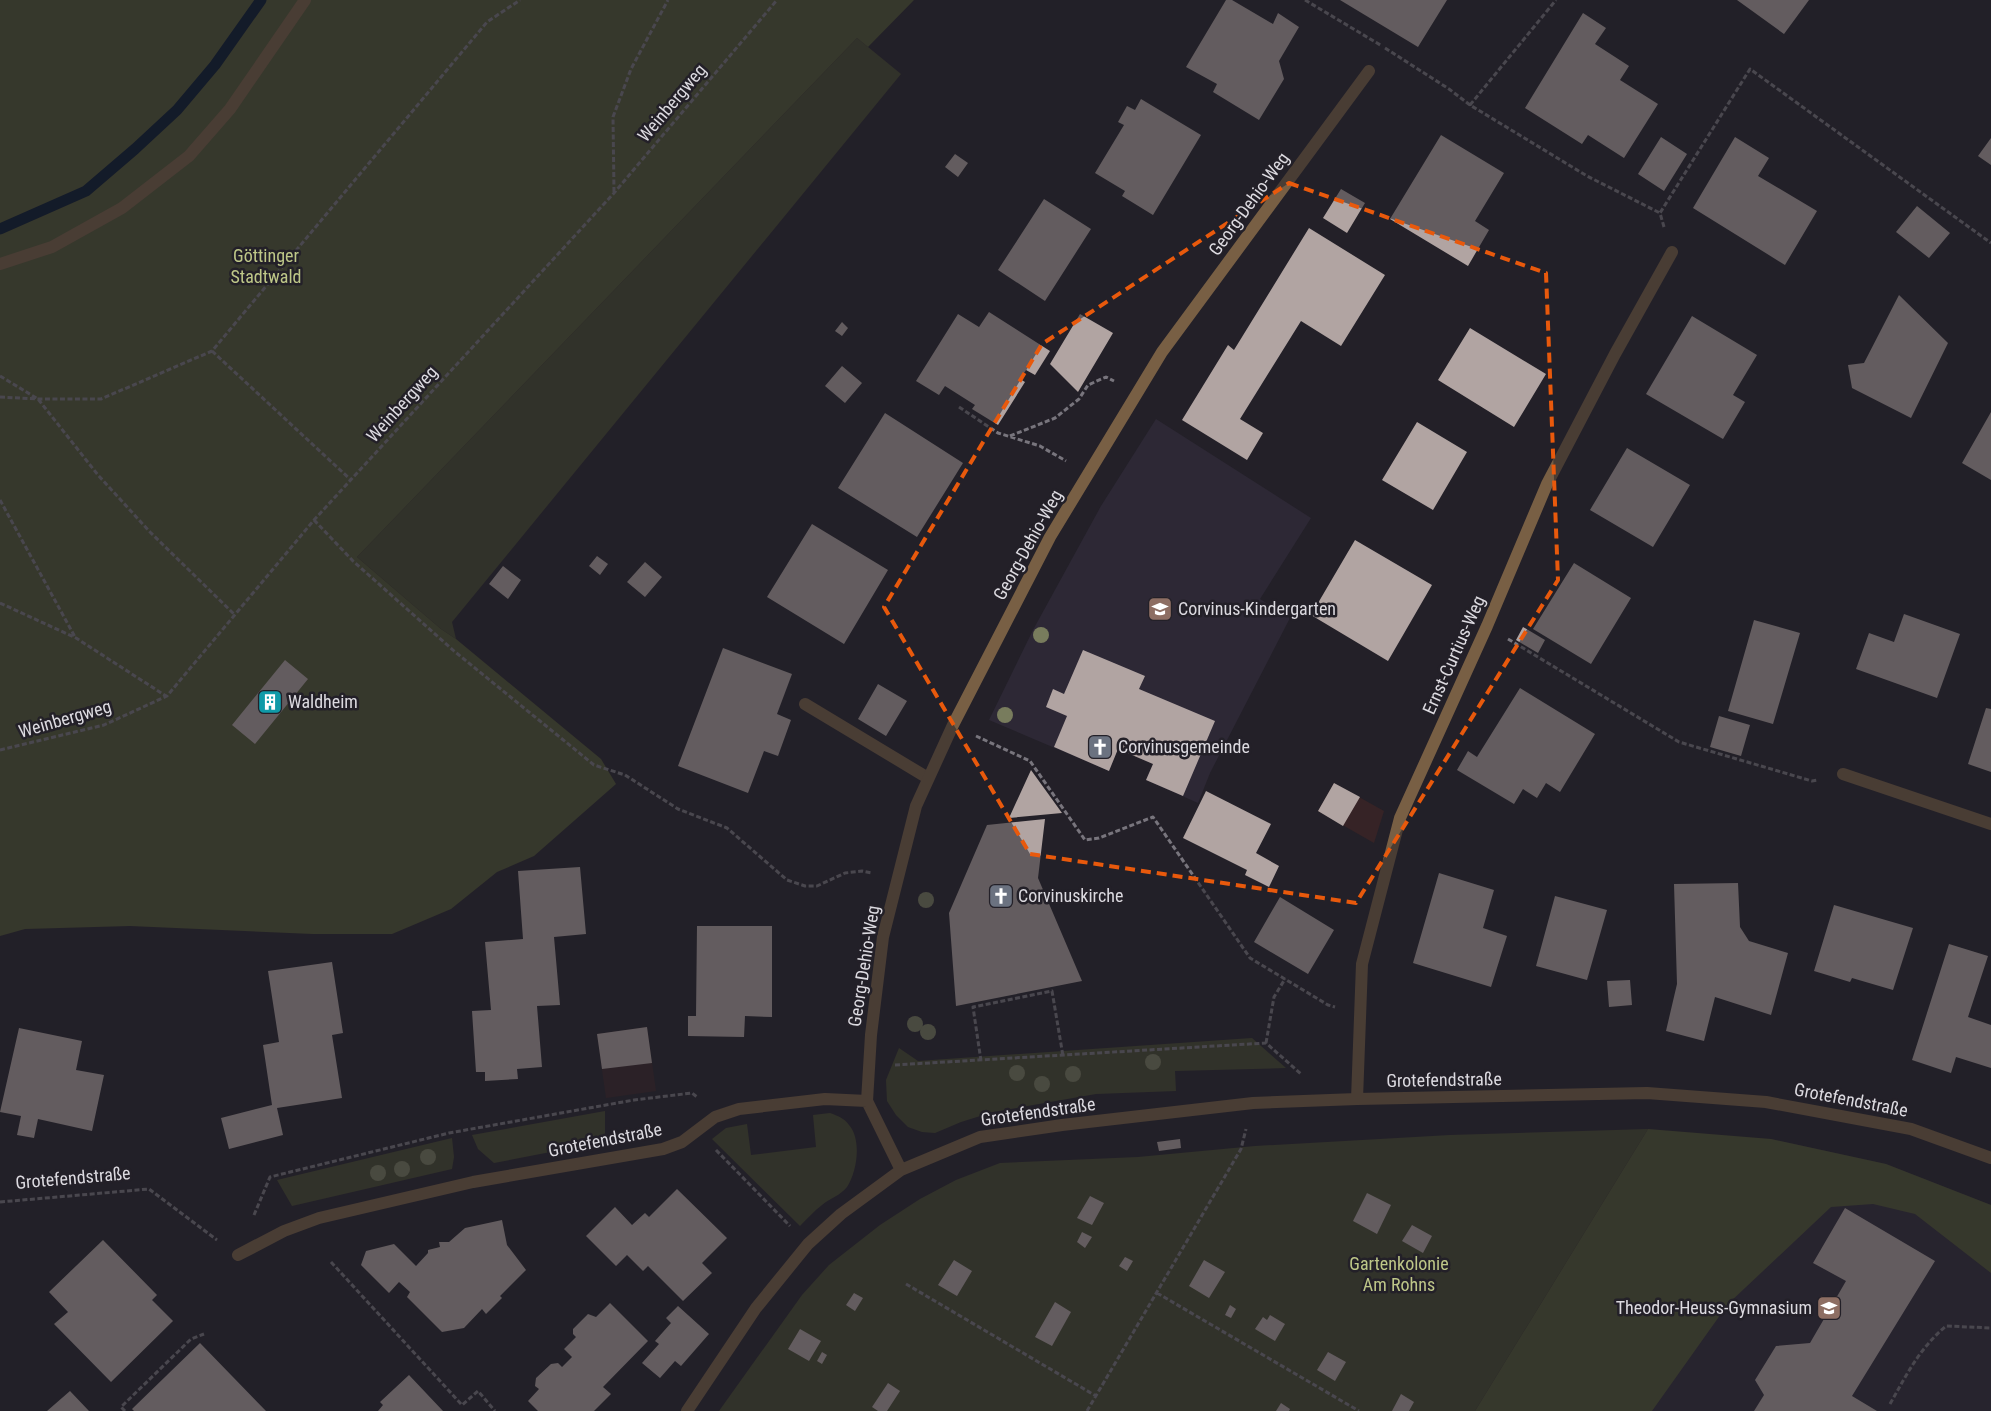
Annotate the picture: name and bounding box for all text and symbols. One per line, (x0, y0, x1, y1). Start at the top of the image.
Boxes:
street label: Weinbergweg (633, 59, 710, 146)
street label: Georg-Dehio-Weg (1204, 148, 1293, 259)
park label: Göttinger Stadtwald (231, 245, 301, 287)
street label: Weinbergweg (362, 361, 441, 446)
street label: Georg-Dehio-Weg (989, 486, 1066, 603)
street label: Ernst-Curtius-Weg (1418, 592, 1489, 717)
school or university icon: Corvinus-Kindergarten (1147, 596, 1173, 622)
place label: Corvinus-Kindergarten (1178, 598, 1336, 619)
building icon: Waldheim (257, 689, 283, 715)
place label: Waldheim (288, 691, 358, 712)
street label: Weinbergweg (16, 695, 114, 742)
church icon: Corvinusgemeinde (1087, 734, 1113, 760)
place label: Corvinusgemeinde (1118, 736, 1250, 757)
church icon: Corvinuskirche (988, 883, 1014, 909)
place label: Corvinuskirche (1018, 885, 1123, 906)
street label: Georg-Dehio-Weg (844, 904, 883, 1028)
street label: Grotefendstraße (1386, 1068, 1502, 1091)
street label: Grotefendstraße (1792, 1078, 1910, 1121)
street label: Grotefendstraße (979, 1093, 1097, 1130)
street label: Grotefendstraße (546, 1118, 664, 1161)
street label: Grotefendstraße (15, 1162, 131, 1193)
park label: Gartenkolonie Am Rohns (1349, 1253, 1449, 1295)
school or university icon: Theodor-Heuss-Gymnasium (1816, 1295, 1842, 1321)
place label: Theodor-Heuss-Gymnasium (1616, 1297, 1812, 1318)

